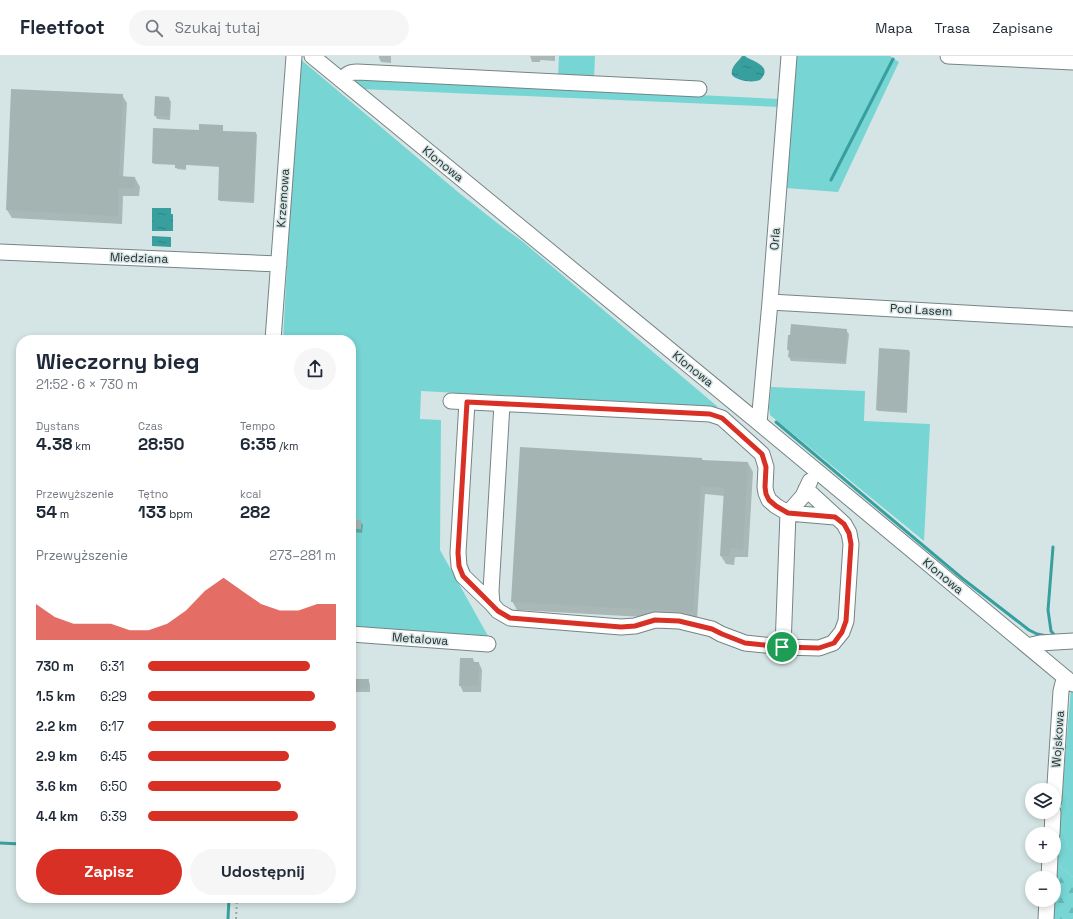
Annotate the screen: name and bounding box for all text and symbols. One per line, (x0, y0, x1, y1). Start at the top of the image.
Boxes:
search box (129, 10, 409, 46)
text: Fleetfoot (20, 15, 105, 40)
icon: search (143, 17, 165, 39)
text: Szukaj tutaj (175, 18, 260, 37)
text: Mapa (875, 19, 913, 37)
text: Trasa (935, 19, 970, 37)
text: Zapisane (992, 19, 1053, 37)
street label: Klonowa (419, 142, 467, 186)
street label: Krzemowa (273, 168, 293, 228)
street label: Orla (766, 227, 784, 251)
street label: Miedziana (109, 249, 169, 267)
street label: Pod Lasem (889, 300, 953, 320)
text: Wieczorny bieg (36, 347, 200, 375)
street label: Klonowa (669, 347, 717, 391)
button: share (294, 348, 336, 390)
text: 21:52 · 6 × 730 m (36, 376, 138, 393)
text: Dystans (36, 419, 80, 433)
text: Czas (138, 419, 163, 433)
text: Tempo (240, 419, 275, 433)
text: 4.38 (36, 433, 72, 455)
text: 28:50 (138, 433, 185, 455)
text: 6:35 (240, 433, 276, 455)
text: km (72, 439, 91, 453)
text: /km (276, 439, 298, 453)
text: Przewyższenie (36, 487, 114, 501)
text: Tętno (138, 487, 168, 501)
text: kcal (240, 487, 261, 501)
text: 54 (36, 501, 57, 523)
text: 133 (138, 501, 166, 523)
text: 282 (240, 501, 270, 523)
text: m (57, 507, 69, 521)
text: bpm (166, 507, 193, 521)
text: Przewyższenie (36, 547, 128, 564)
text: 273–281 m (269, 547, 336, 564)
street label: Klonowa (919, 554, 967, 598)
street label: Metalowa (391, 629, 449, 649)
pin (765, 630, 799, 664)
icon: arrive (771, 636, 793, 658)
text: 730 m (36, 658, 74, 675)
text: 6:31 (100, 658, 124, 675)
text: 1.5 km (36, 688, 75, 705)
text: 6:29 (100, 688, 127, 705)
street label: Wojskowa (1048, 710, 1068, 768)
text: 2.2 km (36, 718, 77, 735)
text: 6:17 (100, 718, 124, 735)
text: 2.9 km (36, 748, 77, 765)
text: 6:45 (100, 748, 127, 765)
text: 3.6 km (36, 778, 77, 795)
text: 6:50 (100, 778, 127, 795)
map controls (1025, 783, 1061, 907)
button: layers (1025, 783, 1061, 819)
text: 4.4 km (36, 808, 78, 825)
text: 6:39 (100, 808, 127, 825)
button: + (1025, 827, 1061, 863)
button: Zapisz (36, 849, 182, 895)
button: Udostępnij (190, 849, 336, 895)
button: − (1025, 871, 1061, 907)

